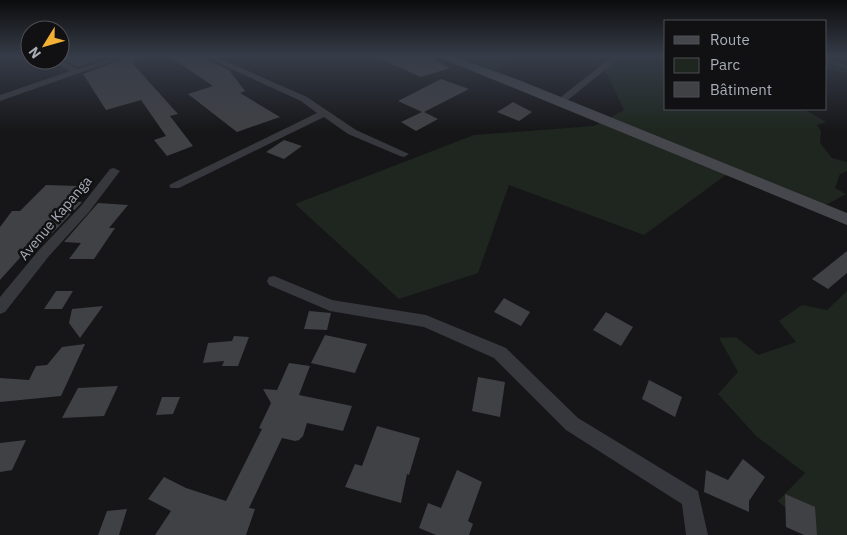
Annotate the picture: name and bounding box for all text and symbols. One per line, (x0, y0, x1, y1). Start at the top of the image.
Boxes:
north arrow (20, 20, 70, 70)
legend (664, 20, 827, 110)
text: Route (710, 30, 750, 49)
text: N (24, 43, 45, 62)
text: Parc (710, 55, 740, 74)
text: Bâtiment (710, 80, 772, 99)
street label: Avenue Kapanga (14, 172, 96, 264)

